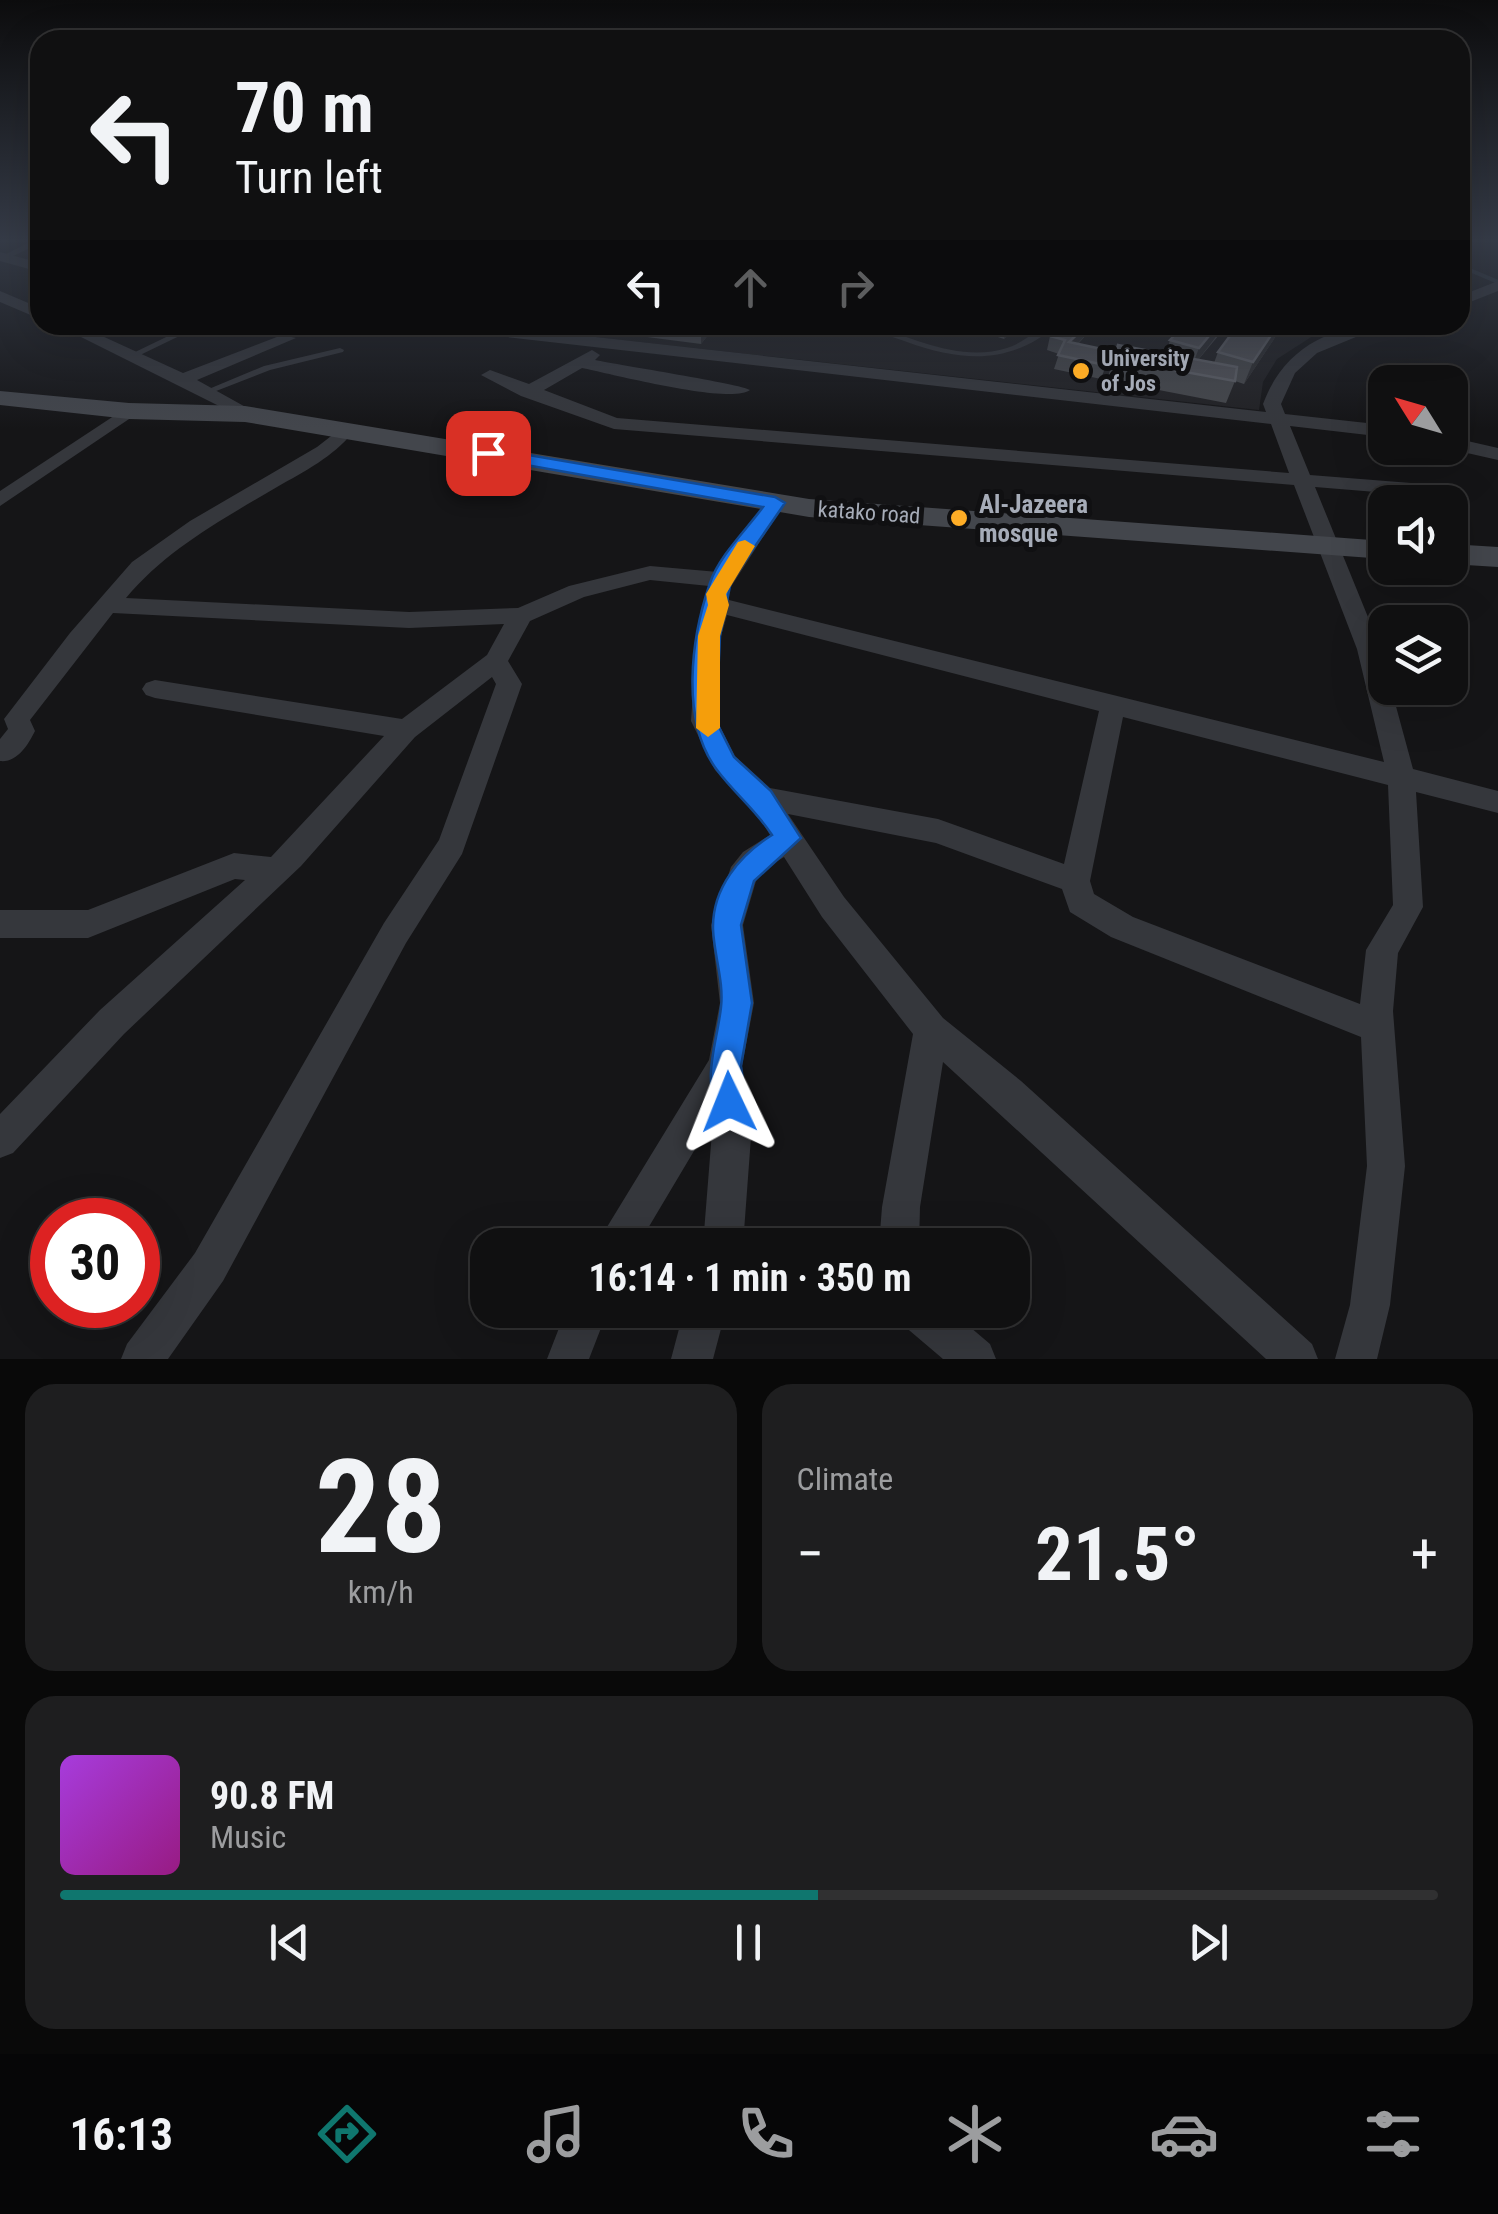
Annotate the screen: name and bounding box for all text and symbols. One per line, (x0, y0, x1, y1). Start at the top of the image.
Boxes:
text: 70 m (235, 67, 374, 149)
icon: left (70, 70, 200, 200)
text: Turn left (235, 151, 383, 204)
icon: left (618, 260, 673, 315)
icon: ahead (723, 260, 778, 315)
icon: right (828, 260, 883, 315)
place label: University of Jos (1101, 346, 1190, 396)
marker: University of Jos (1070, 360, 1092, 382)
north arrow (1368, 365, 1468, 465)
map controls (1368, 365, 1468, 705)
pin (446, 411, 531, 496)
icon: arrive (461, 426, 516, 481)
button: sound (1368, 485, 1468, 585)
place label: Al-Jazeera mosque (979, 490, 1088, 548)
street label: katako road (817, 496, 921, 529)
marker: Al-Jazeera mosque (948, 507, 970, 529)
button: layers (1368, 605, 1468, 705)
position arrow (677, 1050, 781, 1154)
speed limit sign: 30 (30, 1198, 160, 1328)
text: 16:14 · 1 min · 350 m (589, 1256, 911, 1300)
text: 28 (315, 1431, 446, 1584)
text: Climate (797, 1460, 893, 1498)
text: 21.5° (1035, 1510, 1200, 1598)
text: − (797, 1522, 824, 1586)
text: + (1411, 1522, 1438, 1586)
text: km/h (348, 1573, 414, 1611)
text: 90.8 FM (210, 1774, 334, 1818)
text: Music (210, 1818, 286, 1856)
icon: previous (262, 1915, 317, 1970)
icon: pause (721, 1915, 776, 1970)
icon: next (1181, 1915, 1236, 1970)
icon: directions (312, 2099, 382, 2169)
icon: music (521, 2099, 591, 2169)
icon: phone (731, 2099, 801, 2169)
icon: climate (940, 2099, 1010, 2169)
icon: car (1149, 2099, 1219, 2169)
icon: filters (1358, 2099, 1428, 2169)
text: 16:13 (70, 2108, 173, 2161)

